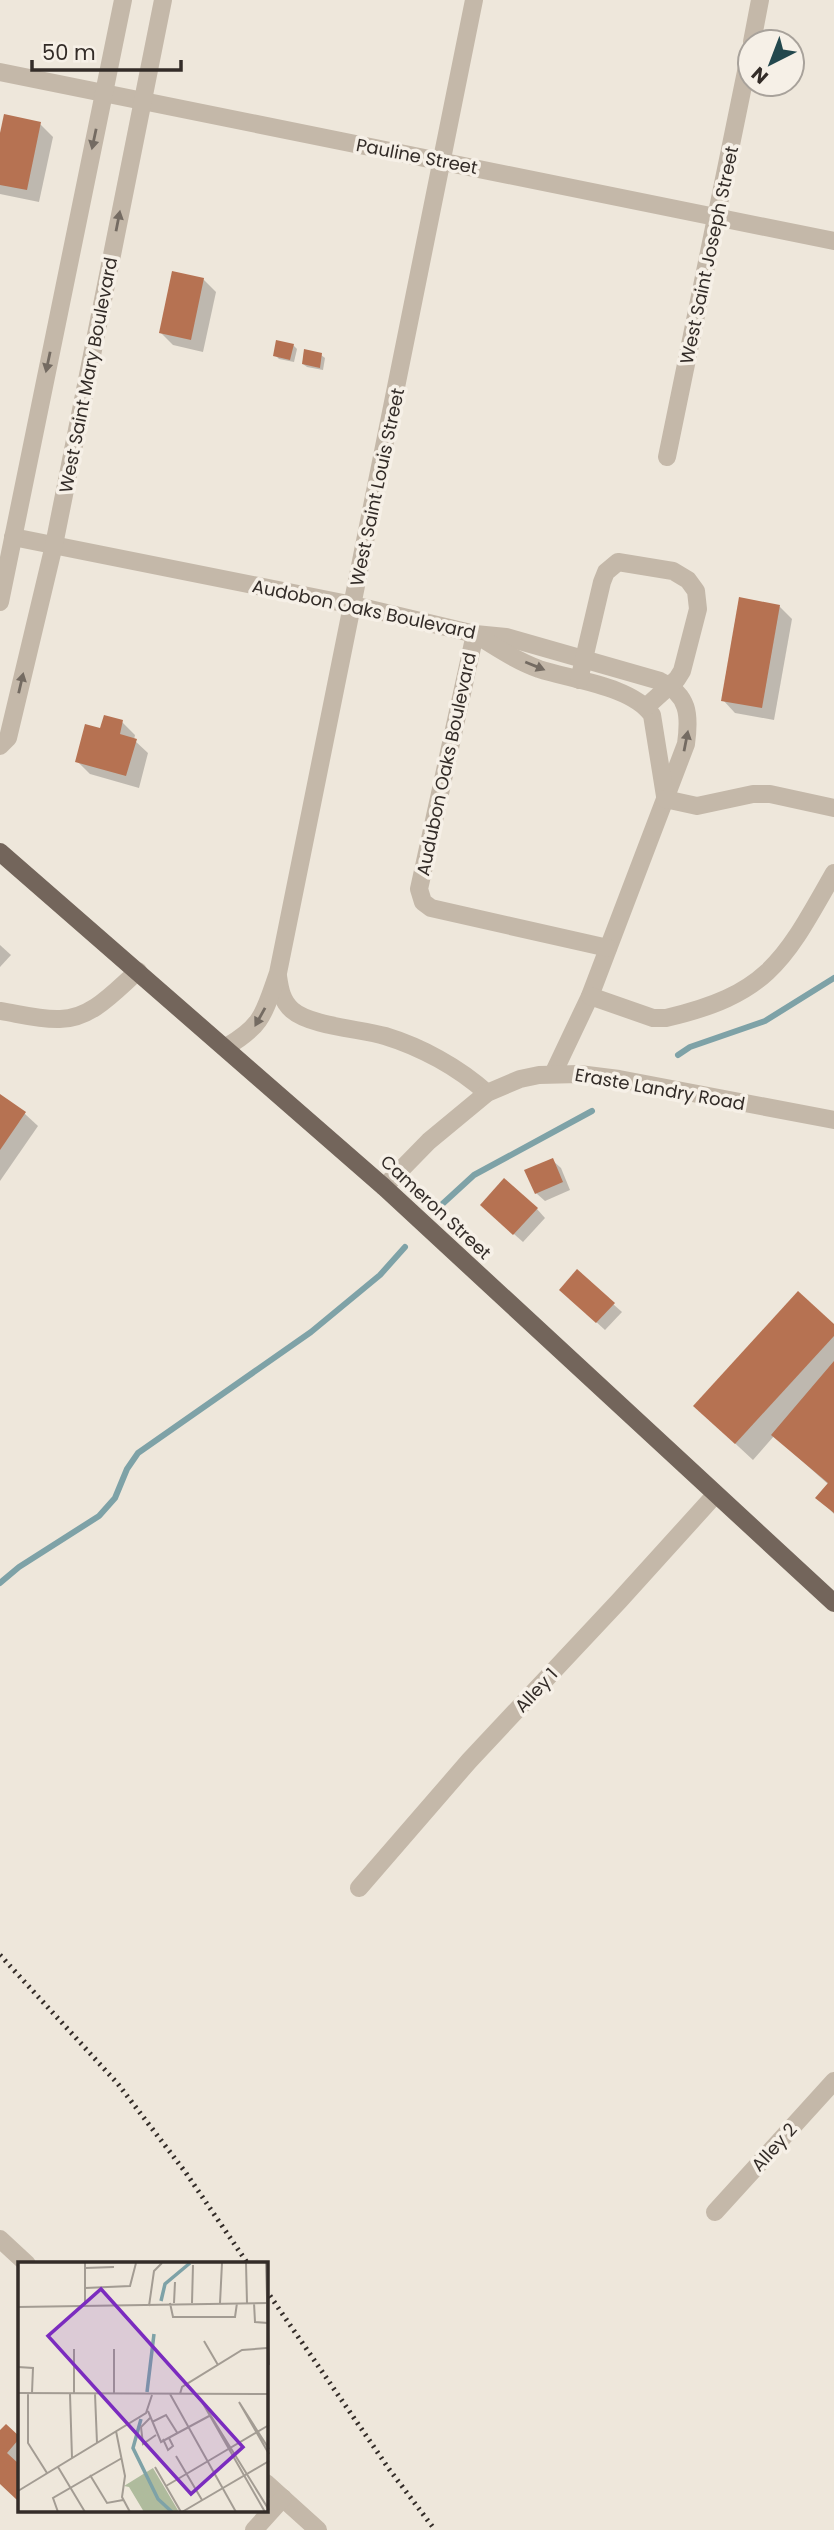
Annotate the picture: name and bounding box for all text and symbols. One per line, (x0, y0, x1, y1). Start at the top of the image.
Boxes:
scale bar (32, 28, 180, 72)
north arrow (736, 28, 806, 98)
text: 50 m (42, 38, 96, 67)
text: N (746, 60, 774, 90)
one-way arrow (88, 128, 99, 150)
street label: Pauline Street (354, 132, 480, 180)
street label: West Saint Joseph Street (674, 144, 744, 366)
one-way arrow (113, 210, 124, 232)
street label: West Saint Mary Boulevard (53, 255, 123, 495)
one-way arrow (43, 351, 54, 373)
street label: West Saint Louis Street (344, 386, 410, 588)
street label: Audobon Oaks Boulevard (250, 573, 478, 645)
street label: Audubon Oaks Boulevard (410, 650, 482, 878)
one-way arrow (524, 661, 545, 672)
one-way arrow (16, 672, 27, 694)
one-way arrow (680, 730, 691, 752)
one-way arrow (255, 1007, 267, 1027)
street label: Eraste Landry Road (573, 1062, 747, 1116)
street label: Cameron Street (375, 1149, 497, 1265)
street label: Alley 1 (509, 1662, 563, 1718)
street label: Alley 2 (745, 2117, 803, 2177)
inset map (18, 2262, 268, 2512)

